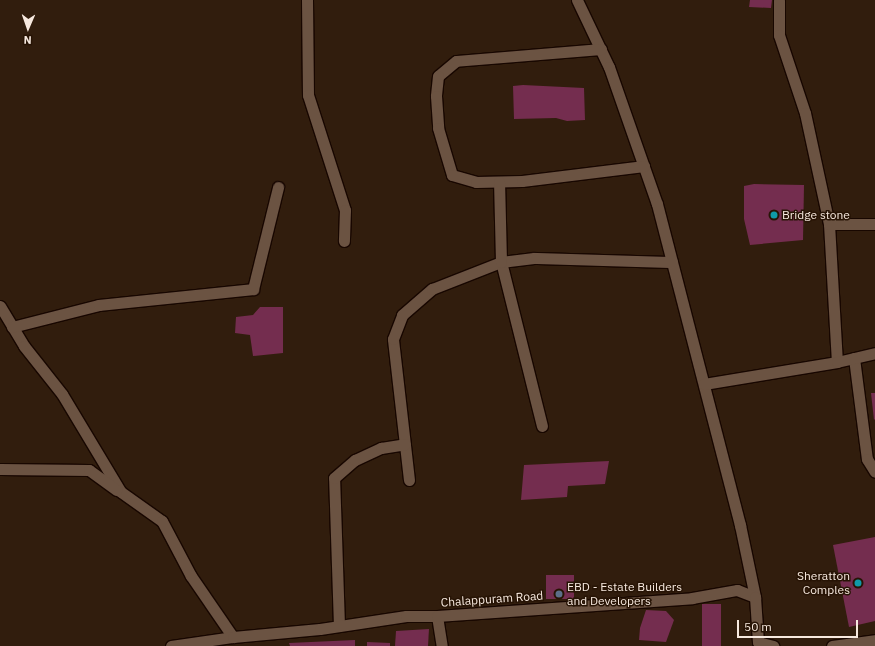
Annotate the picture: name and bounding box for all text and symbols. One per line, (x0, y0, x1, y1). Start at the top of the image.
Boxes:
north arrow (8, 8, 48, 48)
text: N (23, 33, 32, 47)
place label: Bridge stone (782, 208, 850, 222)
marker: Bridge stone (769, 210, 779, 220)
place label: Sheratton Comples (797, 569, 850, 597)
marker: Sheratton Comples (853, 578, 863, 588)
place label: EBD - Estate Builders and Developers (567, 580, 682, 608)
street label: Chalappuram Road (440, 588, 544, 610)
marker: EBD - Estate Builders and Developers (554, 589, 564, 599)
scale bar (739, 612, 860, 638)
text: 50 m (744, 619, 772, 634)

